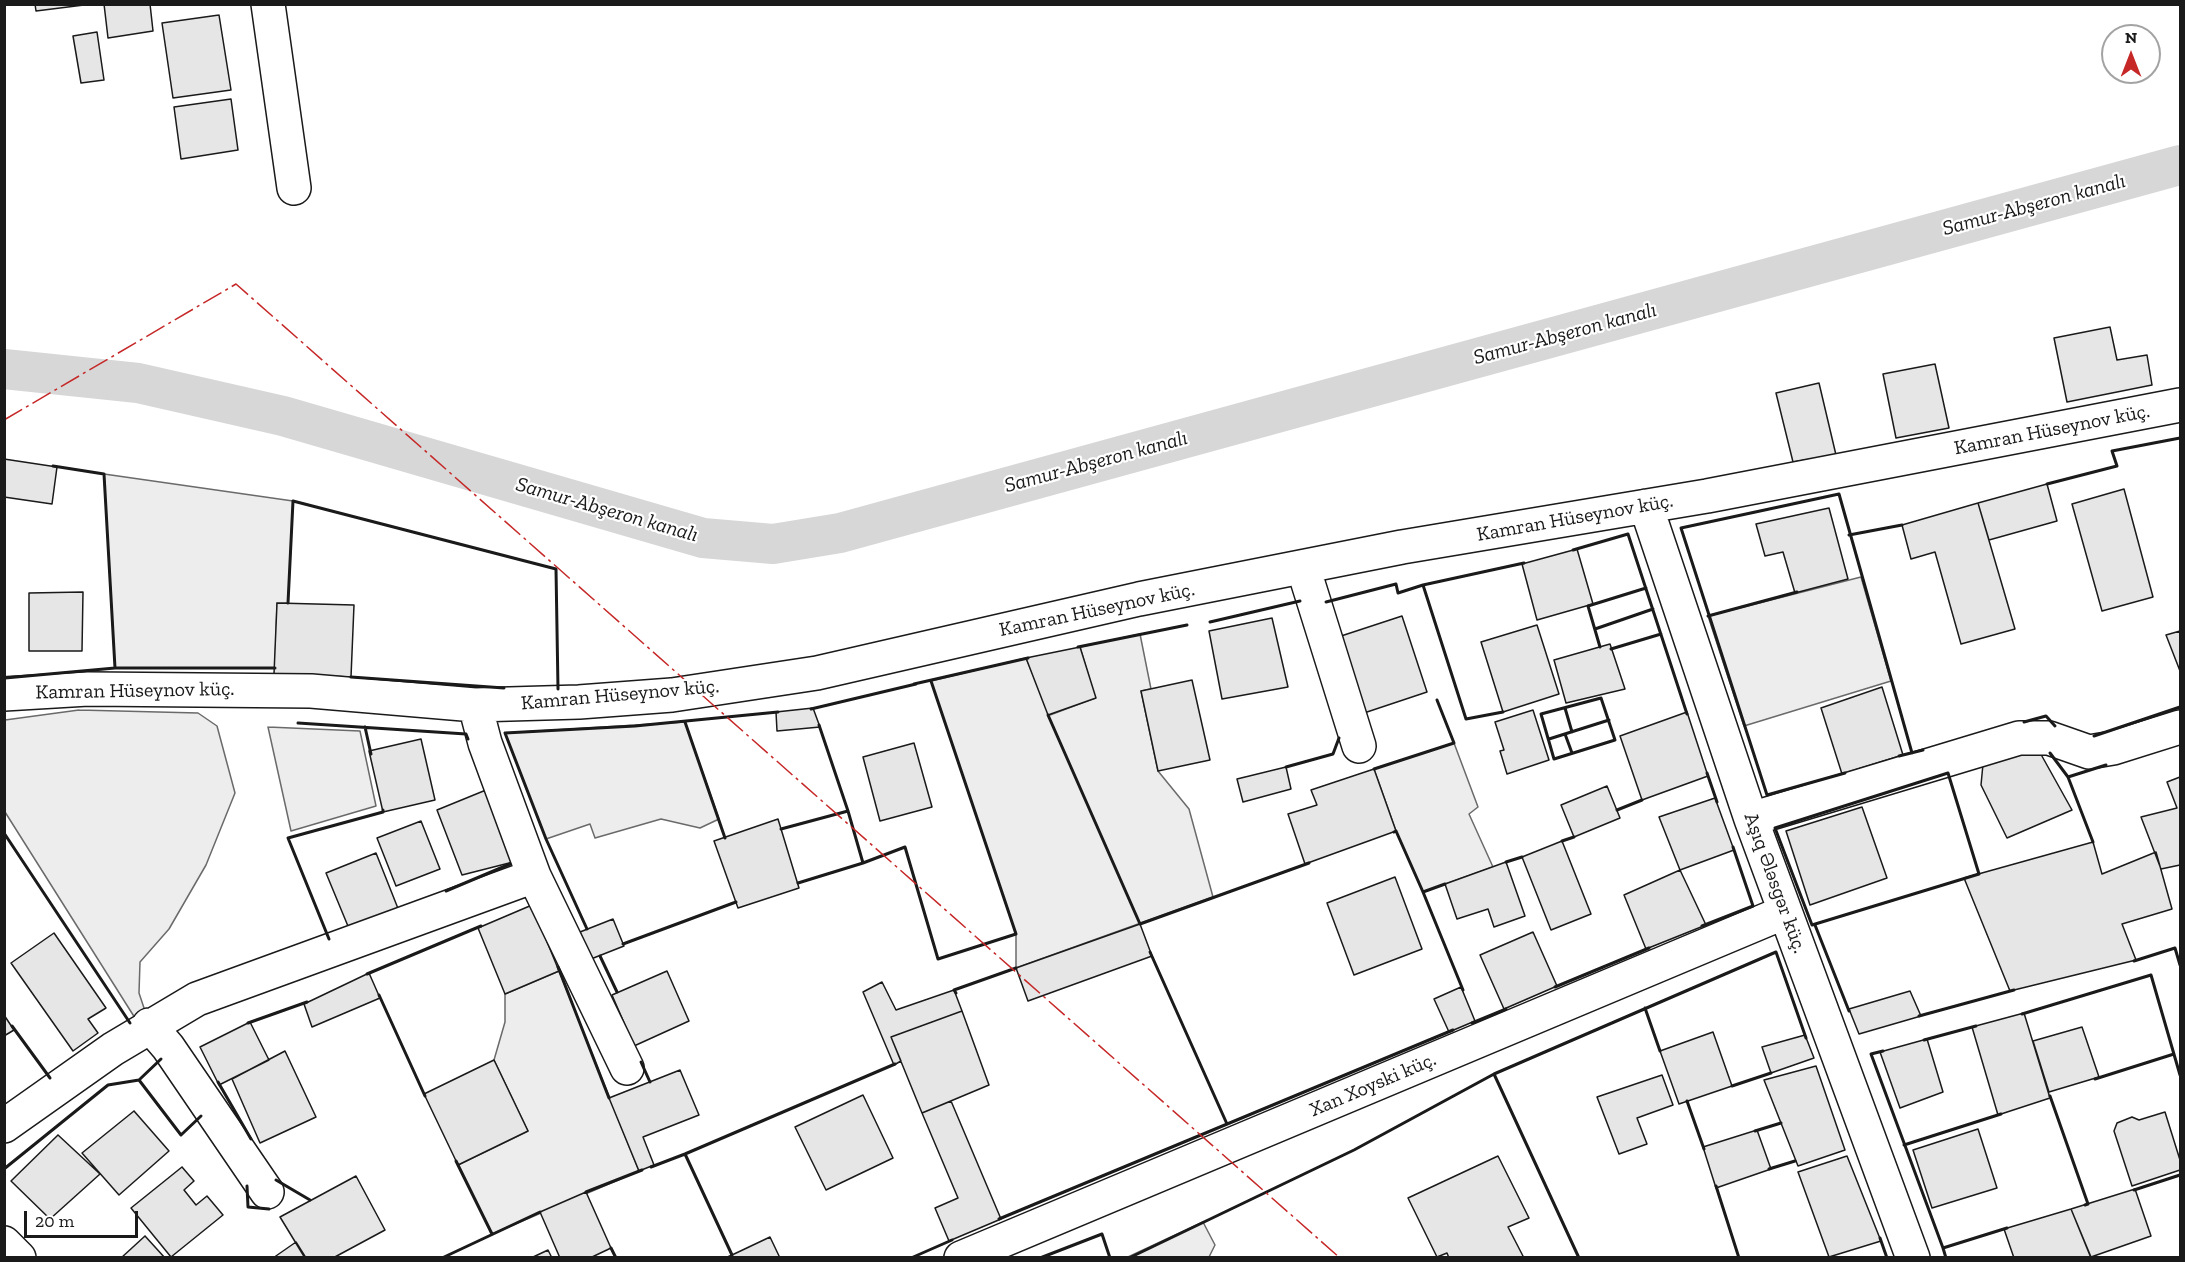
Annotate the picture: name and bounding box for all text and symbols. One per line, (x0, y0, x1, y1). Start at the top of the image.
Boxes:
north arrow (2101, 24, 2161, 84)
text: N (2125, 28, 2137, 47)
water label: Samur-Abşeron kanalı (1940, 168, 2128, 242)
water label: Samur-Abşeron kanalı (1471, 297, 1659, 371)
street label: Kamran Hüseynov küç. (1952, 399, 2152, 461)
water label: Samur-Abşeron kanalı (1002, 425, 1190, 499)
water label: Samur-Abşeron kanalı (513, 472, 701, 548)
street label: Kamran Hüseynov küç. (1475, 489, 1675, 547)
street label: Kamran Hüseynov küç. (997, 578, 1197, 642)
street label: Kamran Hüseynov küç. (520, 674, 720, 716)
street label: Kamran Hüseynov küç. (35, 677, 235, 705)
street label: Aşıq Ələsgər küç. (1738, 809, 1812, 957)
street label: Xan Xoyski küç. (1306, 1048, 1440, 1122)
scale bar (27, 1199, 141, 1237)
text: 20 m (35, 1210, 74, 1232)

